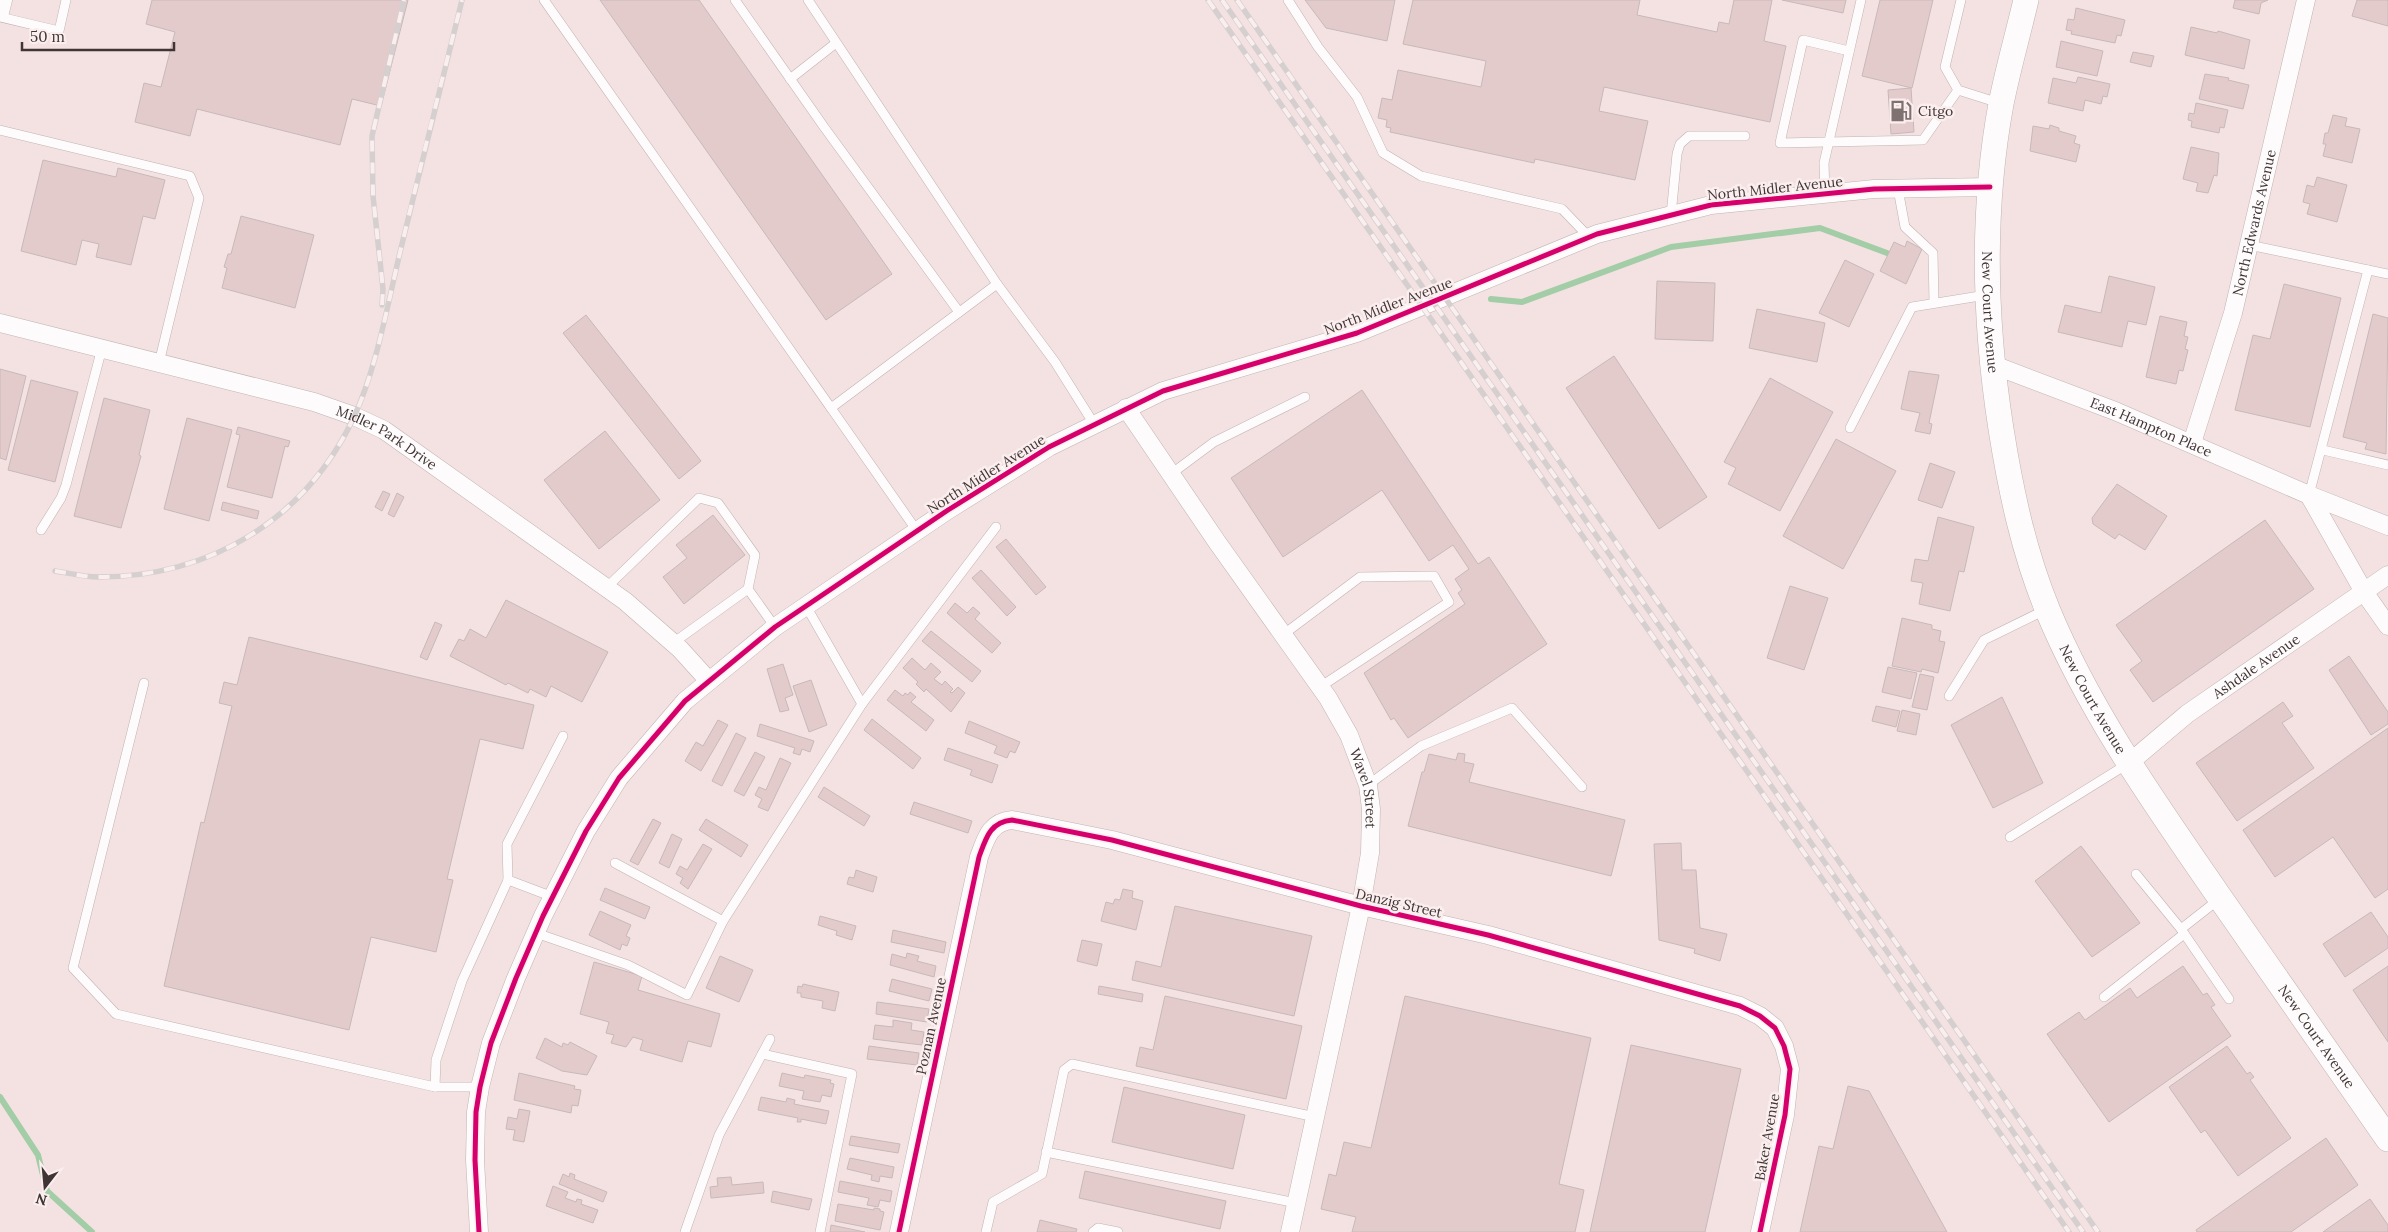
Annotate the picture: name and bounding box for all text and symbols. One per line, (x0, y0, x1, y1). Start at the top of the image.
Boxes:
scale bar (22, 20, 175, 52)
text: 50 m (30, 27, 65, 46)
fuel station icon: Citgo (1888, 98, 1914, 124)
place label: Citgo (1918, 102, 1953, 120)
street label: North Edwards Avenue (2228, 147, 2280, 298)
street label: North Midler Avenue (1706, 172, 1844, 204)
street label: New Court Avenue (1978, 251, 2003, 374)
street label: North Midler Avenue (1321, 273, 1455, 339)
street label: East Hampton Place (2088, 393, 2215, 461)
street label: Midler Park Drive (334, 401, 441, 474)
street label: North Midler Avenue (923, 430, 1049, 518)
street label: Ashdale Avenue (2208, 630, 2303, 703)
street label: New Court Avenue (2055, 642, 2130, 758)
street label: Wavel Street (1346, 746, 1380, 829)
street label: Danzig Street (1354, 884, 1445, 922)
street label: Poznan Avenue (912, 975, 950, 1076)
street label: New Court Avenue (2274, 981, 2359, 1092)
street label: Baker Avenue (1750, 1092, 1784, 1182)
north arrow (20, 1162, 70, 1212)
text: N (34, 1189, 49, 1210)

